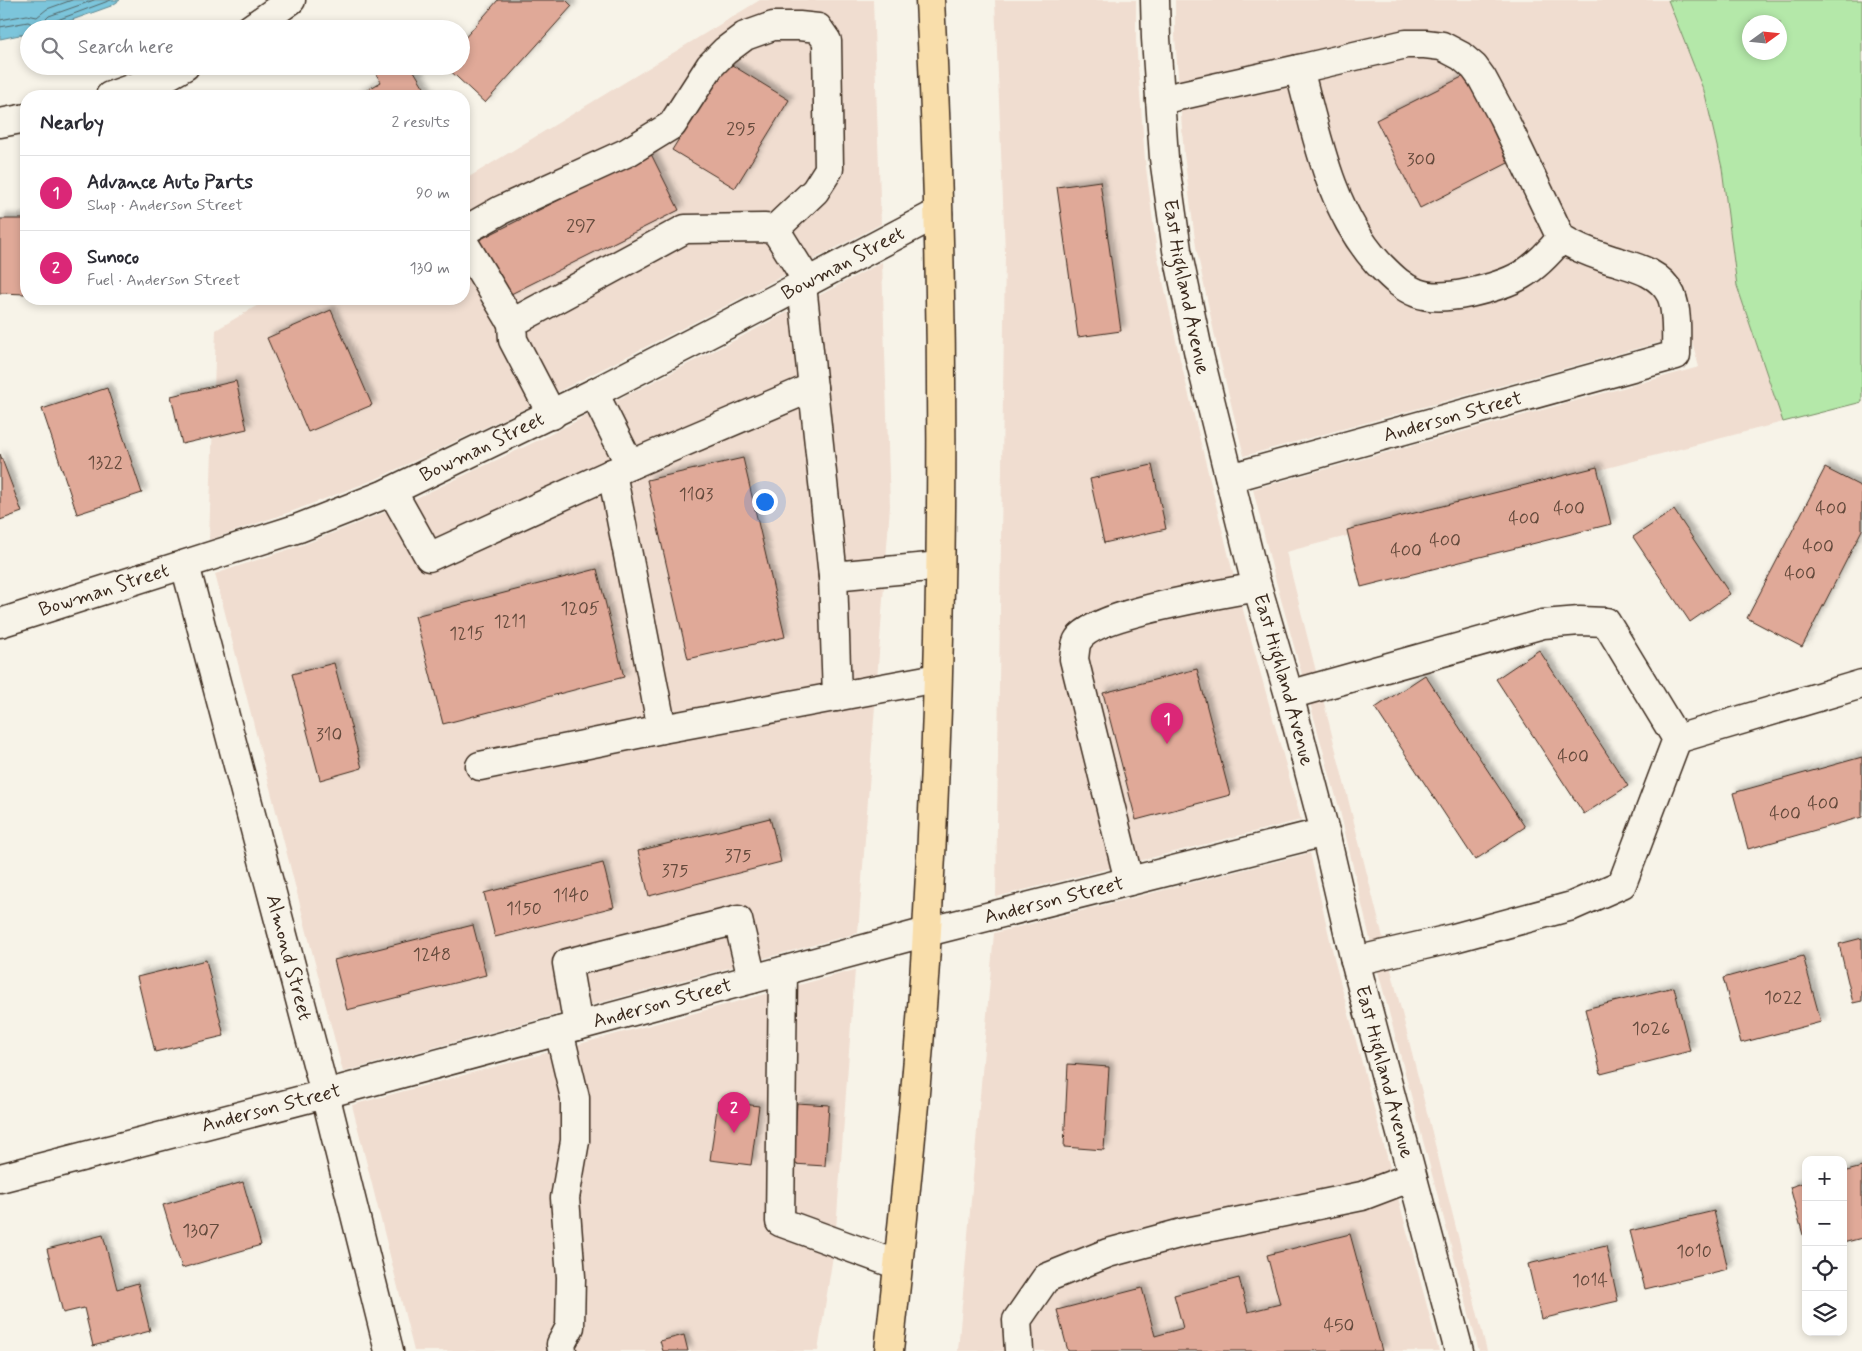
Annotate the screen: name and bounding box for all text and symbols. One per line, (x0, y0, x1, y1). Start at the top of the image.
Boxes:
north arrow (1742, 15, 1787, 60)
search box (20, 20, 470, 75)
icon: search (38, 34, 66, 62)
text: Search here (78, 35, 174, 60)
text: Nearby (40, 109, 104, 137)
text: 2 results (392, 112, 450, 133)
house number: 295 (726, 117, 756, 141)
house number: 300 (1406, 148, 1436, 172)
text: Advance Auto Parts (87, 170, 253, 195)
text: 1 (52, 183, 60, 204)
text: 90 m (416, 183, 450, 204)
text: Shop · Anderson Street (87, 195, 243, 216)
street label: East Highland Avenue (1156, 198, 1217, 377)
house number: 297 (566, 214, 596, 238)
street label: Bowman Street (777, 220, 909, 307)
text: Sunoco (87, 245, 139, 270)
text: 2 (52, 258, 60, 279)
text: 130 m (409, 258, 450, 279)
text: Fuel · Anderson Street (87, 270, 241, 291)
street label: Anderson Street (1380, 385, 1525, 449)
street label: Bowman Street (415, 406, 549, 489)
house number: 1322 (87, 451, 123, 475)
house number: 1103 (679, 483, 713, 507)
your location (752, 489, 778, 515)
house number: 400 (1553, 497, 1585, 521)
house number: 400 (1815, 497, 1847, 521)
house number: 400 (1508, 507, 1540, 531)
house number: 400 (1429, 529, 1461, 553)
house number: 400 (1802, 535, 1834, 559)
house number: 400 (1390, 539, 1422, 563)
street label: Bowman Street (35, 557, 172, 623)
house number: 400 (1784, 562, 1816, 586)
street label: East Highland Avenue (1247, 590, 1321, 769)
house number: 1205 (560, 597, 600, 621)
house number: 1211 (494, 610, 526, 634)
house number: 1215 (449, 622, 485, 646)
pin: 1 (1151, 703, 1183, 744)
house number: 310 (316, 723, 342, 747)
house number: 400 (1557, 745, 1589, 769)
house number: 400 (1807, 792, 1839, 816)
house number: 400 (1769, 802, 1801, 826)
house number: 375 (724, 844, 752, 868)
house number: 375 (661, 859, 689, 883)
street label: Anderson Street (981, 870, 1127, 931)
house number: 1140 (553, 884, 589, 908)
street label: Almond Street (259, 891, 318, 1023)
house number: 1150 (506, 897, 542, 921)
house number: 1248 (413, 943, 451, 967)
street label: Anderson Street (590, 972, 735, 1035)
street label: East Highland Avenue (1349, 982, 1420, 1161)
house number: 1022 (1764, 986, 1802, 1010)
house number: 1026 (1632, 1017, 1670, 1041)
street label: Anderson Street (198, 1077, 344, 1139)
pin: 2 (718, 1092, 750, 1133)
map controls (1802, 1156, 1847, 1336)
button: + (1802, 1156, 1847, 1201)
button: − (1802, 1201, 1847, 1246)
house number: 1307 (182, 1219, 220, 1243)
house number: 1010 (1676, 1240, 1712, 1264)
button: locate (1802, 1246, 1847, 1291)
house number: 1014 (1572, 1269, 1608, 1293)
button: layers (1802, 1291, 1847, 1336)
house number: 450 (1324, 1314, 1354, 1338)

